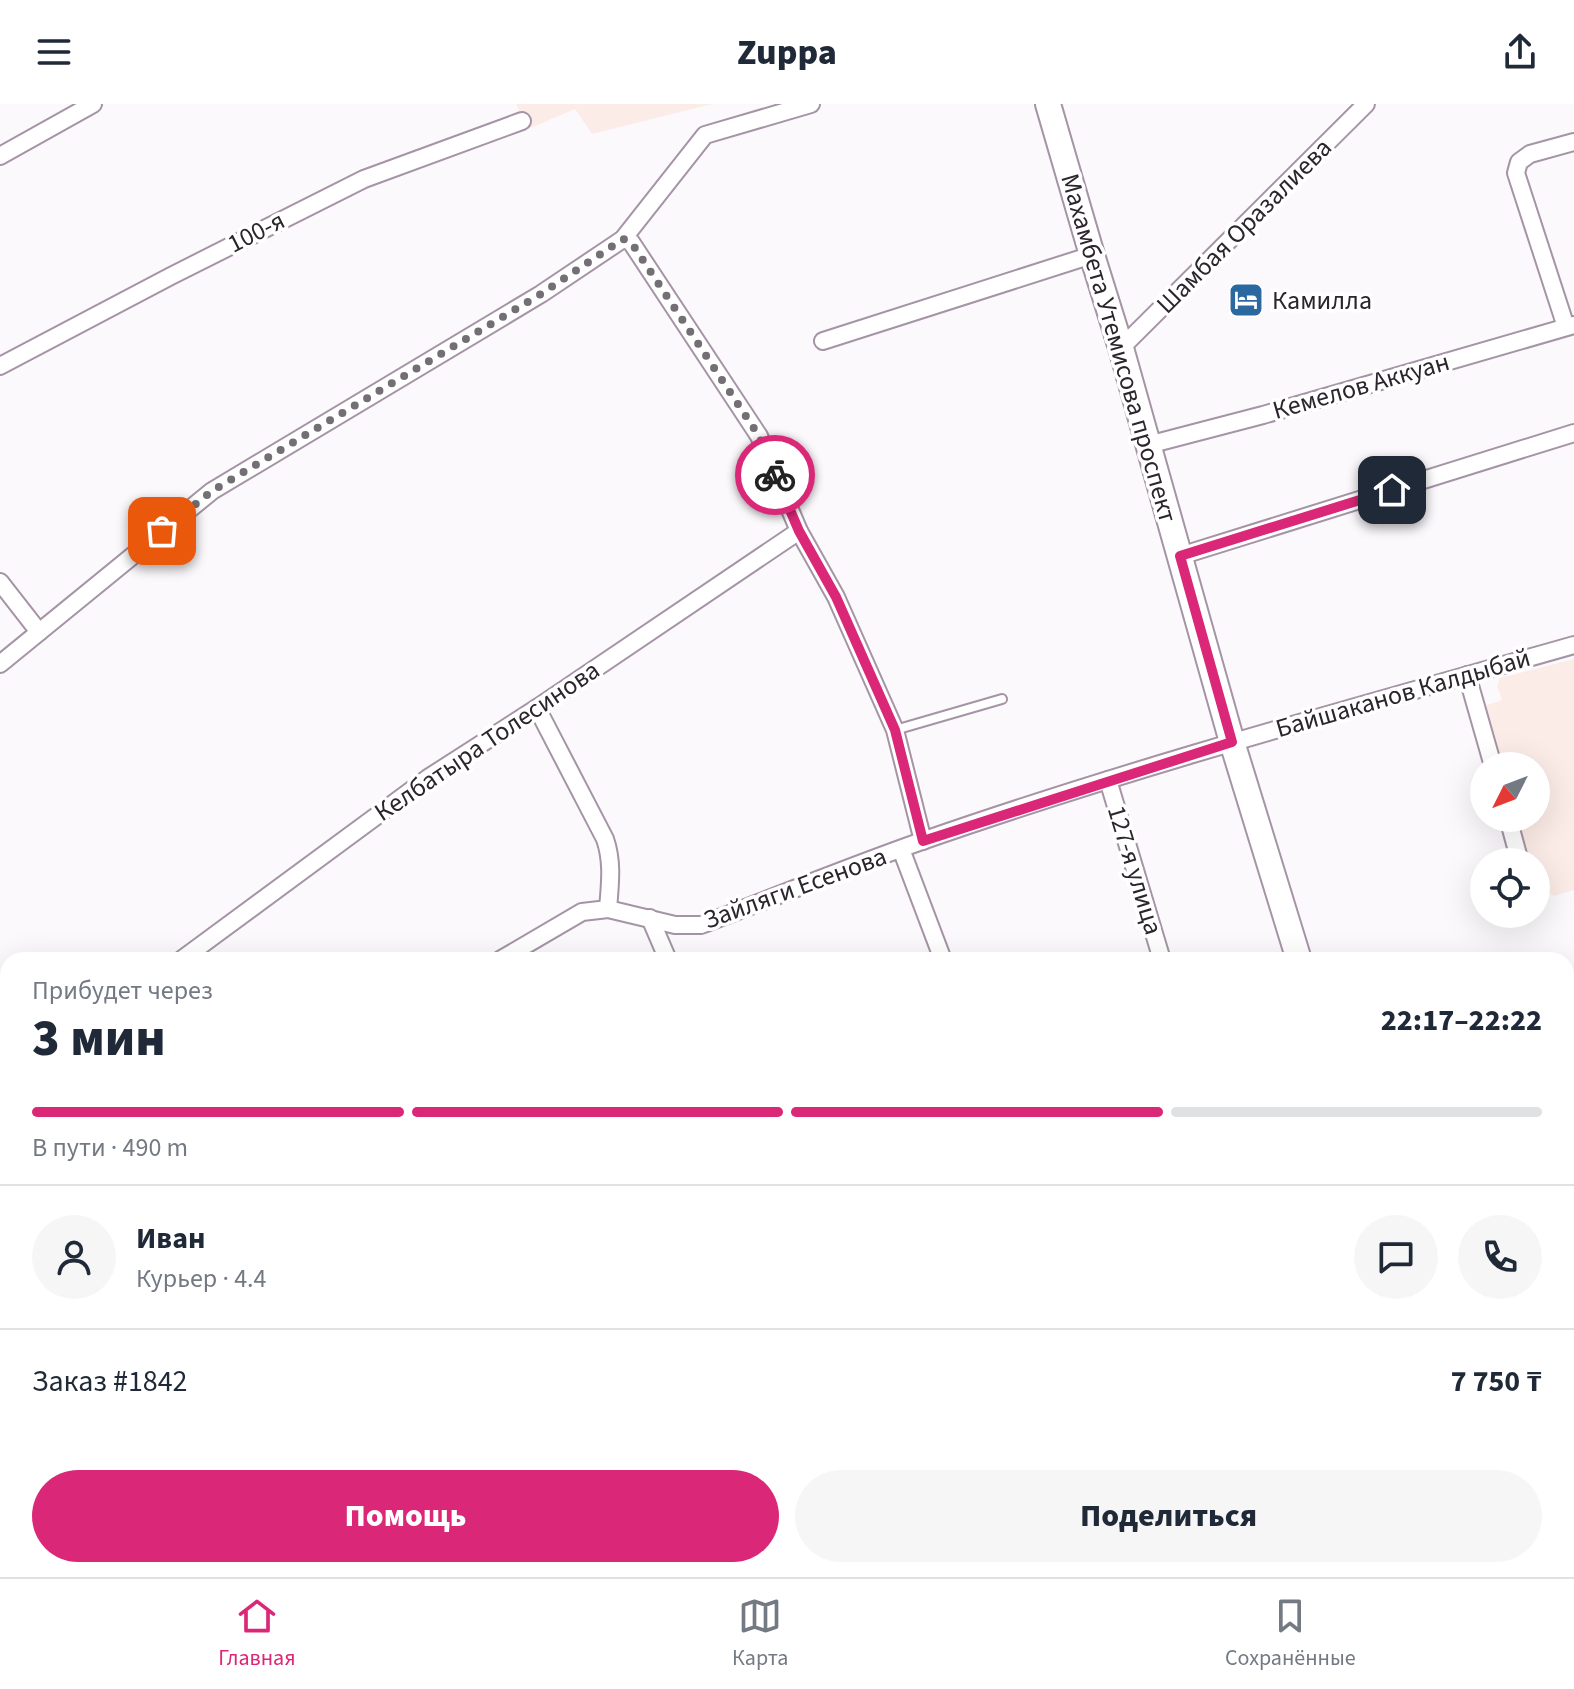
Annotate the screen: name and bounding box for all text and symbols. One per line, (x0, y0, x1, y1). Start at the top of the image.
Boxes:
text: Zuppa (737, 27, 837, 78)
icon: menu (32, 30, 76, 74)
icon: share (1498, 30, 1542, 74)
street label: Шамбая Оразалиева (1148, 130, 1340, 322)
street label: Махамбета Утемисова проспект (1051, 169, 1187, 527)
street label: 100-я (221, 202, 291, 262)
hotel icon: Камилла (1227, 281, 1265, 319)
place label: Камилла (1272, 282, 1372, 319)
street label: Кемелов Аккуан (1268, 343, 1454, 429)
courier (735, 435, 815, 515)
icon: bike (753, 453, 797, 497)
pin (1358, 456, 1426, 524)
icon: home (1370, 468, 1414, 512)
pin (128, 497, 196, 565)
icon: bag (140, 509, 184, 553)
street label: Байшаканов Калдыбай (1271, 639, 1535, 747)
street label: Келбатыра Толесинова (367, 652, 607, 830)
north arrow (1470, 752, 1550, 832)
map controls (1470, 752, 1550, 928)
street label: 127-я улица (1098, 801, 1172, 939)
street label: Зайляги Есенова (698, 838, 892, 938)
button: locate (1470, 848, 1550, 928)
text: Прибудет через (32, 972, 213, 1009)
text: 22:17–22:22 (1381, 999, 1542, 1042)
text: 3 мин (32, 1002, 166, 1076)
text: В пути · 490 m (32, 1129, 188, 1166)
button: person (32, 1215, 116, 1299)
button: chat (1354, 1215, 1438, 1299)
button: phone (1458, 1215, 1542, 1299)
text: Иван (136, 1217, 205, 1260)
text: Курьер · 4.4 (136, 1260, 266, 1297)
text: Заказ #1842 (32, 1360, 188, 1403)
text: 7 750 ₸ (1451, 1360, 1542, 1403)
button: Помощь (32, 1470, 779, 1562)
button: Поделиться (795, 1470, 1542, 1562)
tab: Главная (218, 1594, 296, 1674)
tab: Карта (732, 1594, 788, 1674)
tab: Сохранённые (1225, 1594, 1356, 1674)

